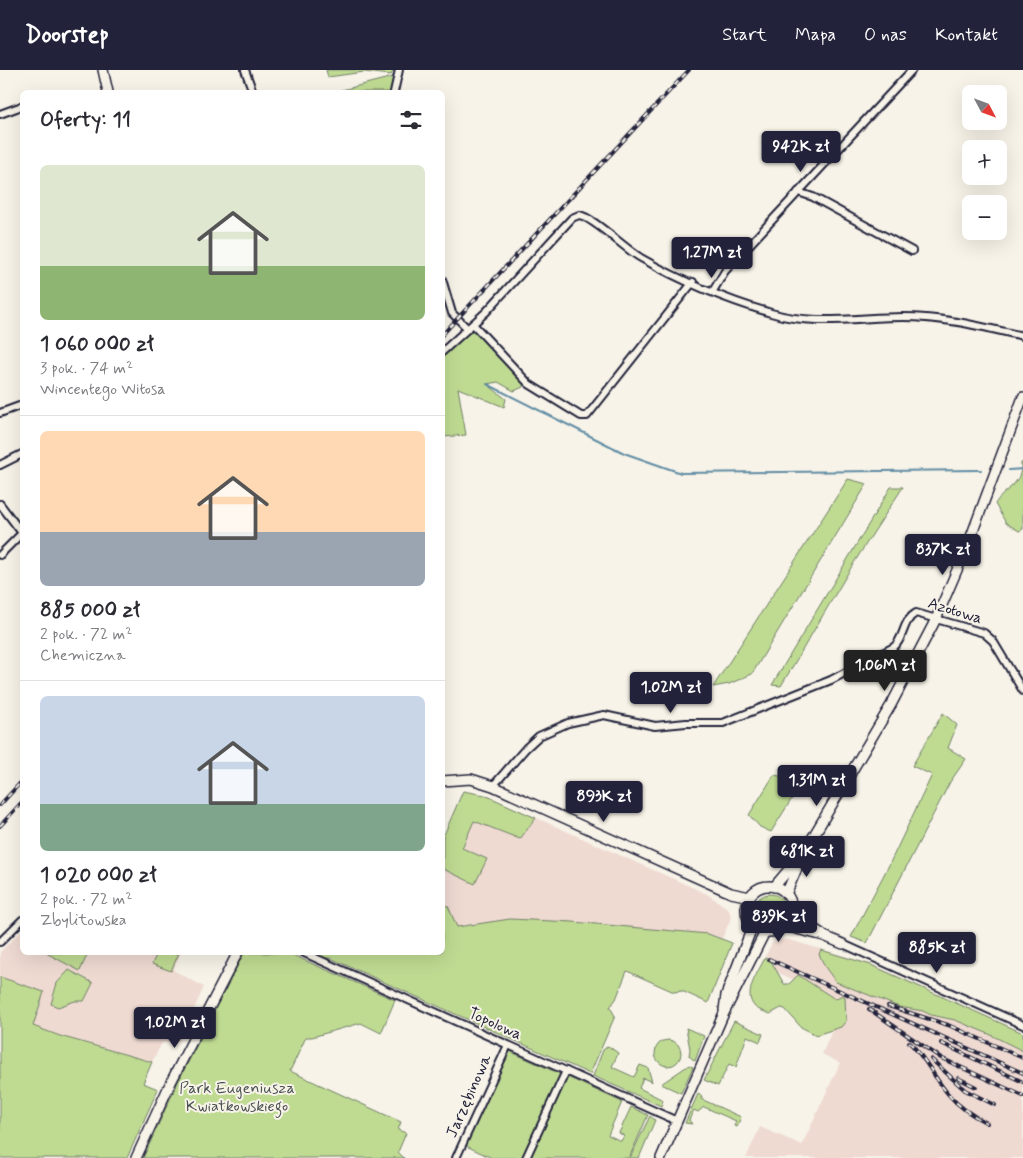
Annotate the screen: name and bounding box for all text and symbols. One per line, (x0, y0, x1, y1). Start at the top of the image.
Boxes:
text: Doorstep (25, 20, 109, 51)
text: Start (722, 23, 767, 47)
text: Mapa (795, 23, 836, 47)
text: O nas (864, 23, 907, 47)
text: Kontakt (935, 23, 998, 47)
north arrow (962, 85, 1008, 130)
map controls (962, 85, 1007, 240)
text: Oferty: 11 (40, 106, 131, 134)
icon: filters (397, 106, 425, 134)
pin: 942K zł (755, 131, 847, 173)
text: 942K zł (773, 136, 829, 157)
button: + (962, 140, 1007, 185)
button: − (962, 195, 1007, 240)
icon: home (188, 198, 278, 288)
pin: 1.27M zł (660, 236, 764, 279)
text: 1.27M zł (683, 242, 741, 263)
text: 1 060 000 zł (40, 330, 154, 358)
text: 3 pok. · 74 m² (40, 358, 133, 379)
text: Wincentego Witosa (40, 379, 165, 400)
icon: home (188, 463, 278, 553)
pin: 837K zł (897, 534, 989, 576)
text: 837K zł (916, 539, 970, 560)
street label: Azotowa (925, 593, 985, 629)
text: 885 000 zł (40, 596, 140, 624)
text: 2 pok. · 72 m² (40, 624, 132, 645)
text: Chemiczna (40, 645, 126, 666)
pin: 1.06M zł (833, 650, 937, 692)
text: 1.06M zł (855, 655, 915, 676)
pin: 1.02M zł (619, 672, 723, 714)
text: 1.02M zł (641, 677, 701, 698)
icon: home (188, 728, 278, 818)
pin: 1.31M zł (765, 764, 869, 807)
text: 1.31M zł (788, 770, 846, 791)
pin: 893K zł (558, 780, 650, 823)
text: 893K zł (577, 786, 631, 807)
pin: 681K zł (761, 836, 853, 878)
text: 681K zł (781, 841, 833, 862)
text: 1 020 000 zł (40, 861, 157, 889)
text: 2 pok. · 72 m² (40, 889, 132, 910)
pin: 839K zł (733, 900, 825, 943)
text: 839K zł (752, 906, 806, 927)
text: Zbylitowska (40, 910, 127, 931)
pin: 885K zł (891, 932, 983, 974)
text: 885K zł (909, 937, 965, 958)
street label: Topolowa (465, 1003, 525, 1045)
pin: 1.02M zł (123, 1006, 227, 1049)
text: 1.02M zł (145, 1012, 205, 1033)
street label: Jarzębinowa (441, 1051, 497, 1141)
park label: Park Eugeniusza Kwiatkowskiego (179, 1078, 295, 1118)

